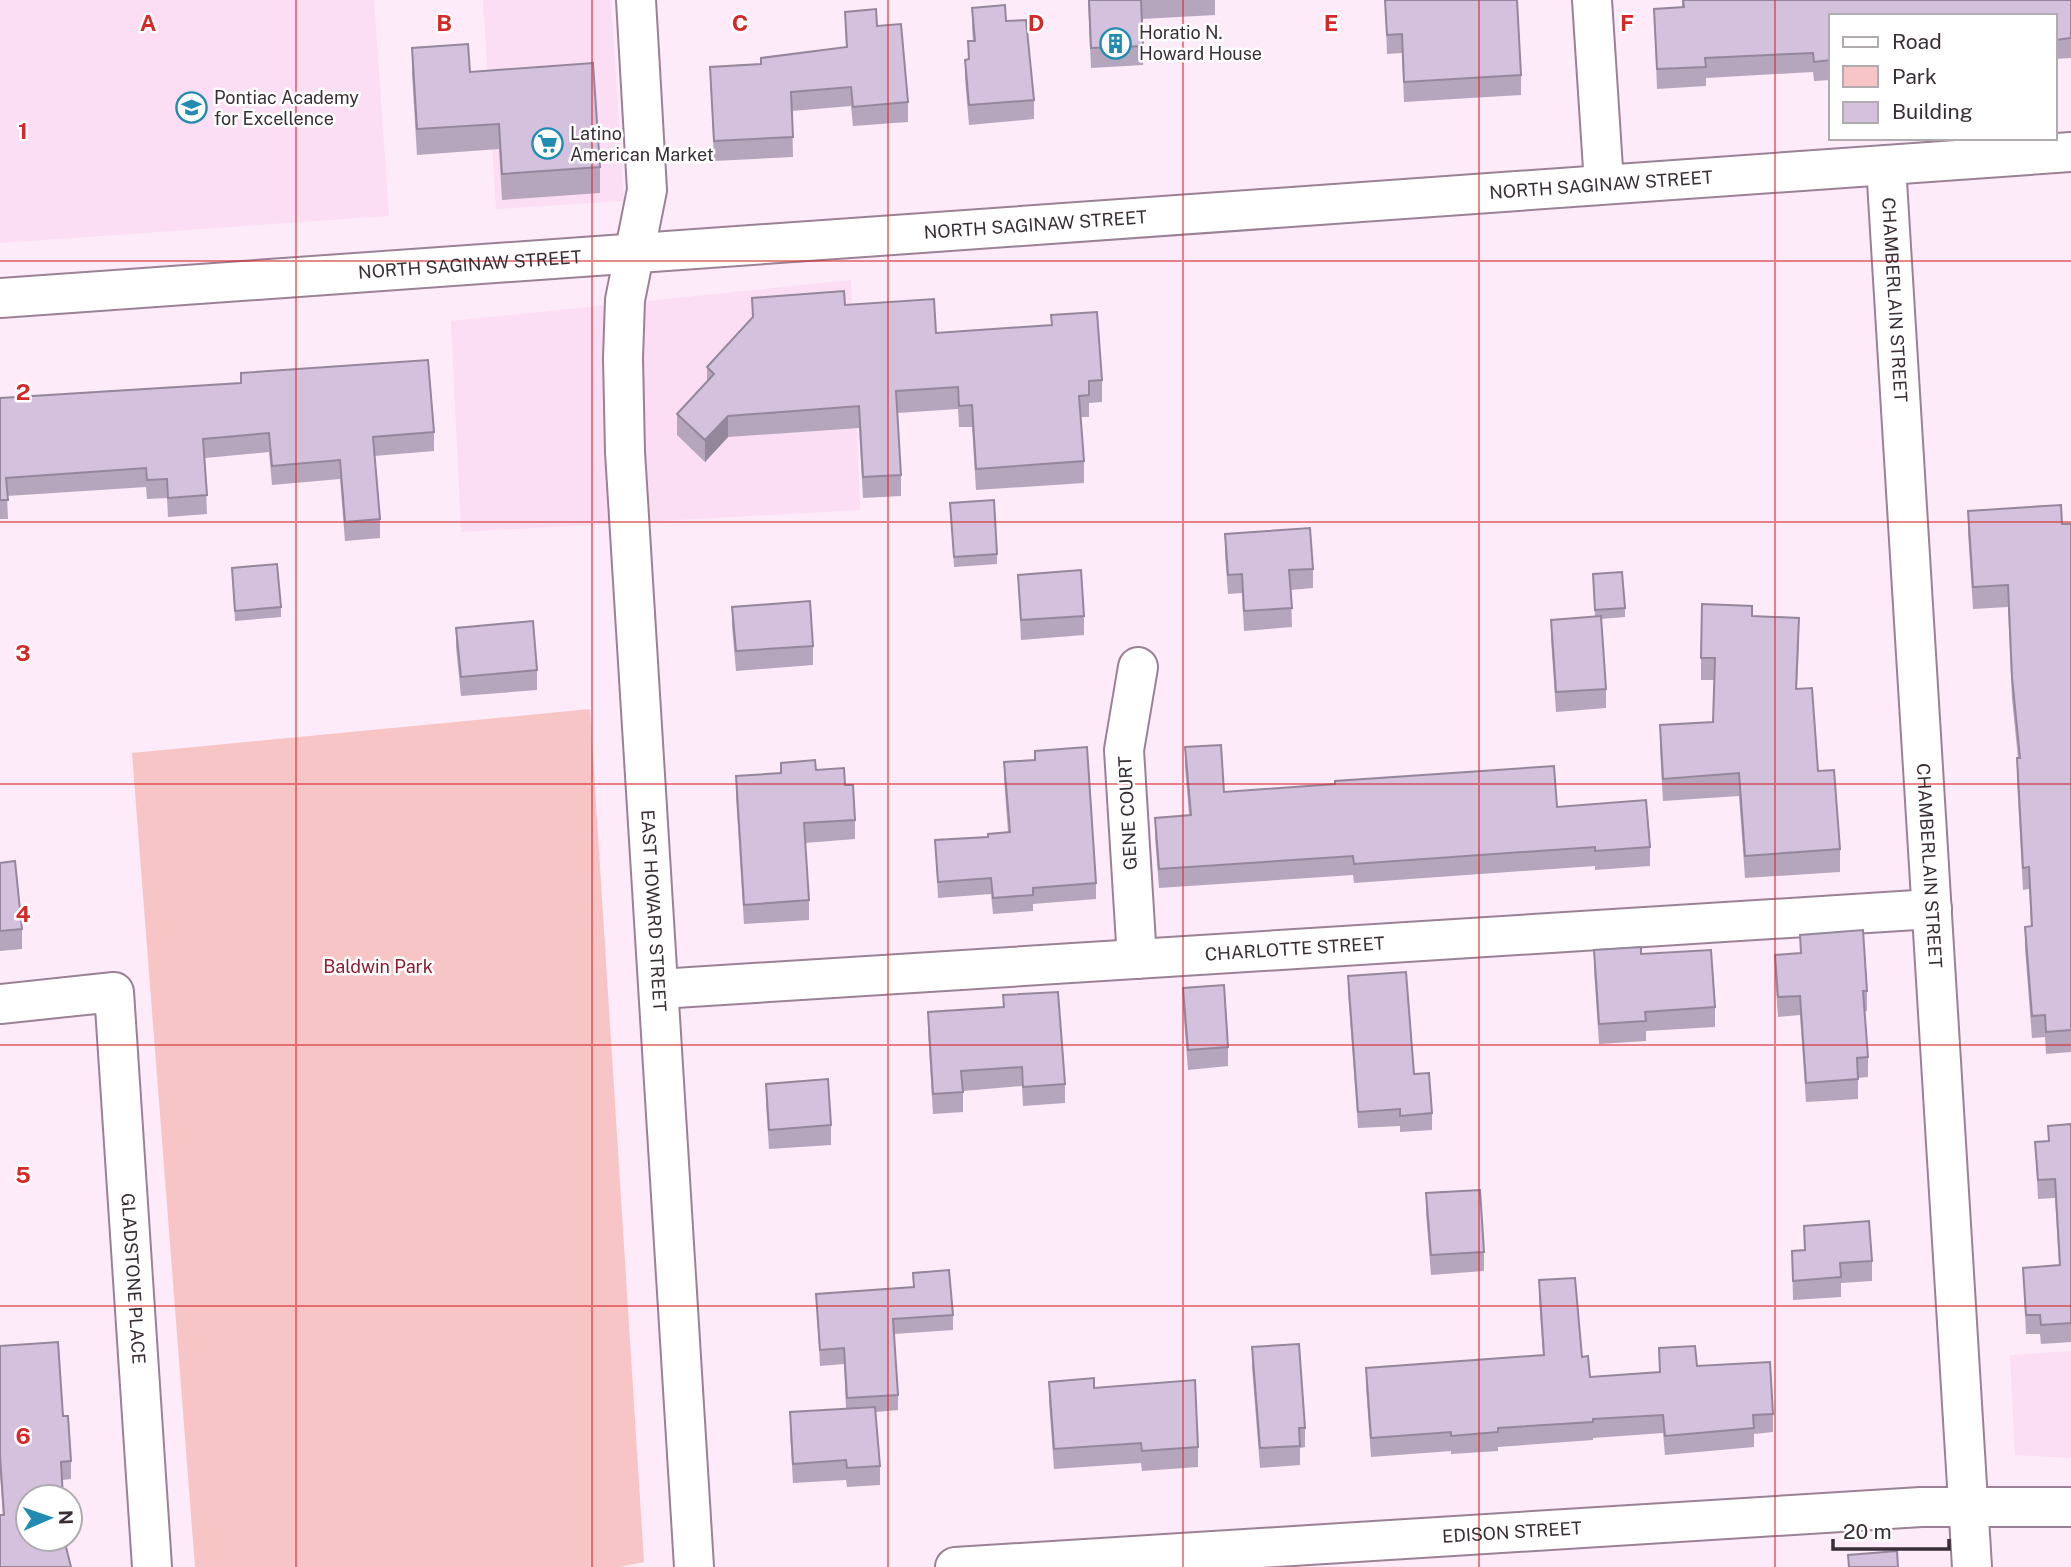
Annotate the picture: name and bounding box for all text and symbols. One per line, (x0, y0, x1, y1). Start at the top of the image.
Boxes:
text: A (140, 9, 157, 36)
text: B (436, 9, 452, 36)
text: C (732, 9, 748, 36)
text: D (1028, 9, 1044, 36)
text: E (1324, 9, 1338, 36)
text: F (1620, 9, 1634, 36)
legend (1829, 14, 2057, 140)
place label: Horatio N. Howard House (1139, 22, 1262, 64)
building icon: Horatio N. Howard House (1099, 26, 1133, 60)
text: Road (1892, 29, 1942, 54)
text: Park (1892, 64, 1937, 89)
place label: Pontiac Academy for Excellence (214, 87, 359, 129)
school or university icon: Pontiac Academy for Excellence (174, 91, 208, 125)
text: Building (1892, 99, 1973, 124)
text: 1 (18, 117, 28, 144)
place label: Latino American Market (570, 123, 714, 165)
supermarket icon: Latino American Market (530, 127, 564, 161)
street label: NORTH SAGINAW STREET (1489, 166, 1714, 203)
street label: CHAMBERLAIN STREET (1878, 197, 1912, 403)
street label: NORTH SAGINAW STREET (923, 206, 1148, 243)
street label: NORTH SAGINAW STREET (357, 246, 583, 283)
text: 2 (16, 378, 30, 405)
text: 3 (15, 639, 31, 666)
street label: GENE COURT (1114, 755, 1141, 871)
street label: CHAMBERLAIN STREET (1913, 763, 1946, 969)
street label: EAST HOWARD STREET (637, 809, 671, 1012)
text: 4 (15, 900, 31, 927)
street label: CHARLOTTE STREET (1204, 932, 1386, 965)
park label: Baldwin Park (323, 956, 433, 977)
text: 5 (15, 1161, 31, 1188)
street label: GLADSTONE PLACE (117, 1192, 150, 1365)
text: 6 (15, 1422, 31, 1449)
north arrow (14, 1483, 84, 1553)
scale bar (1833, 1508, 1948, 1552)
text: N (55, 1510, 77, 1525)
street label: EDISON STREET (1441, 1517, 1583, 1547)
text: 20 m (1843, 1519, 1892, 1544)

